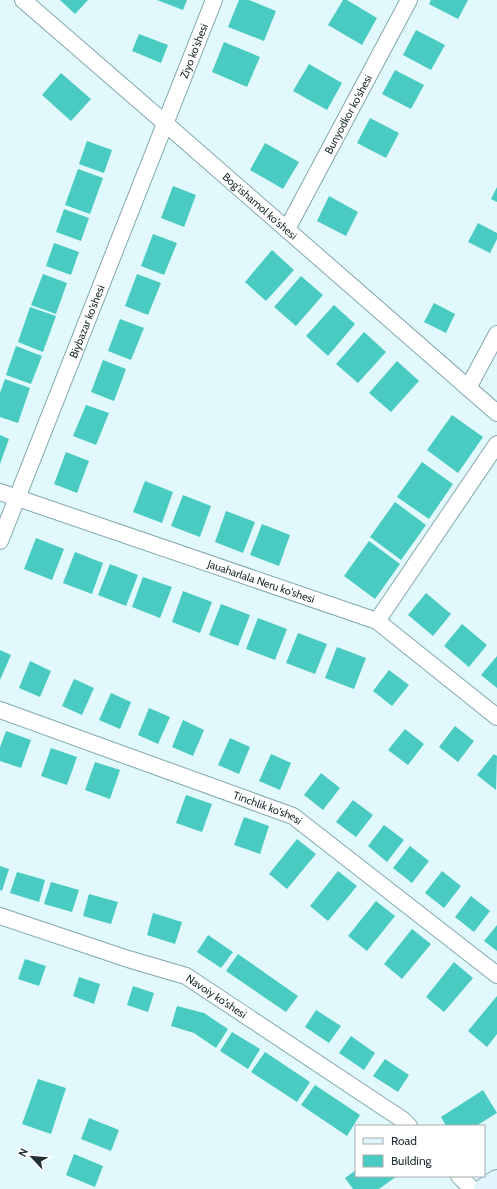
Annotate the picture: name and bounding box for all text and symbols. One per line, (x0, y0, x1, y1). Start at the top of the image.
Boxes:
street label: Ziyo ko'shesi (177, 22, 211, 80)
street label: Bunyodkor ko'shesi (321, 72, 375, 156)
street label: Bog'ishamol ko'shesi (220, 170, 300, 242)
street label: Biybazar ko'shesi (66, 283, 108, 360)
street label: Jauaharlala Neru ko'shesi (205, 556, 317, 606)
street label: Tinchlik ko'shesi (231, 788, 305, 828)
street label: Navoiy ko'shesi (183, 971, 249, 1021)
legend (355, 1125, 485, 1177)
text: Road (391, 1133, 417, 1148)
north arrow (12, 1137, 52, 1177)
text: N (15, 1146, 31, 1159)
text: Building (391, 1153, 433, 1168)

